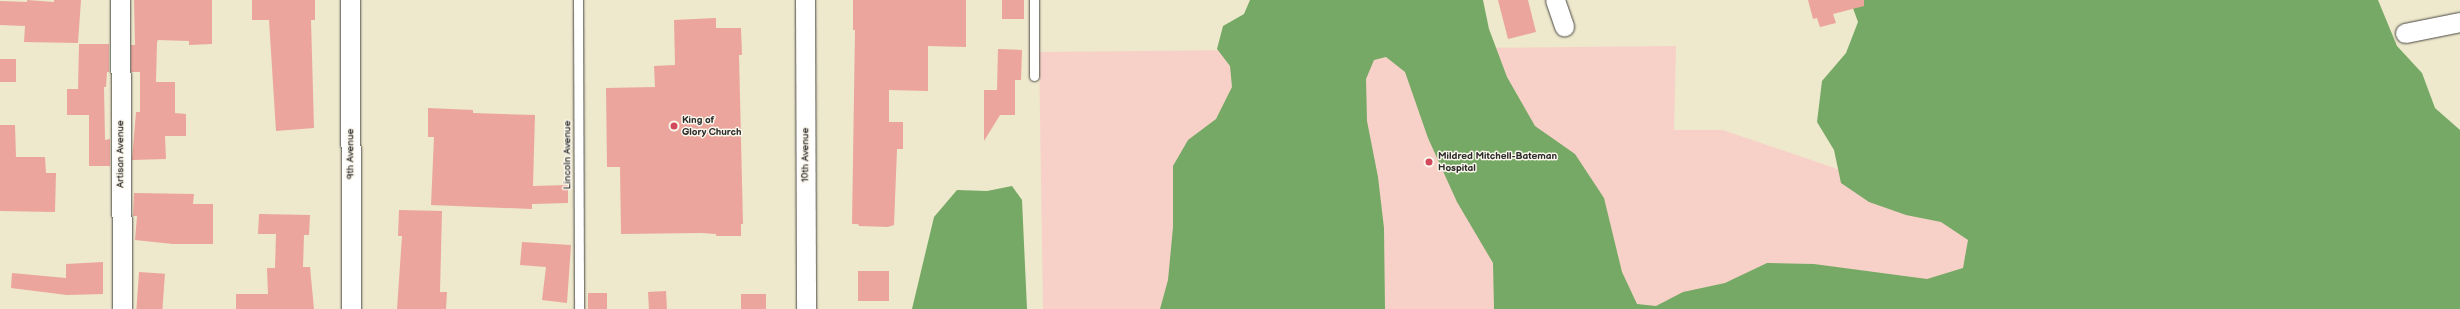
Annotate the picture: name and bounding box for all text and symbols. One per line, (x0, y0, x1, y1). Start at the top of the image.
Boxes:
place label: King of Glory Church (682, 114, 742, 138)
street label: Artisan Avenue (115, 120, 127, 188)
street label: Lincoln Avenue (562, 121, 574, 189)
marker: King of Glory Church (669, 121, 679, 131)
street label: 10th Avenue (800, 128, 812, 182)
street label: 9th Avenue (345, 129, 357, 179)
place label: Mildred Mitchell-Bateman Hospital (1438, 150, 1557, 174)
marker: Mildred Mitchell-Bateman Hospital (1423, 156, 1435, 168)

